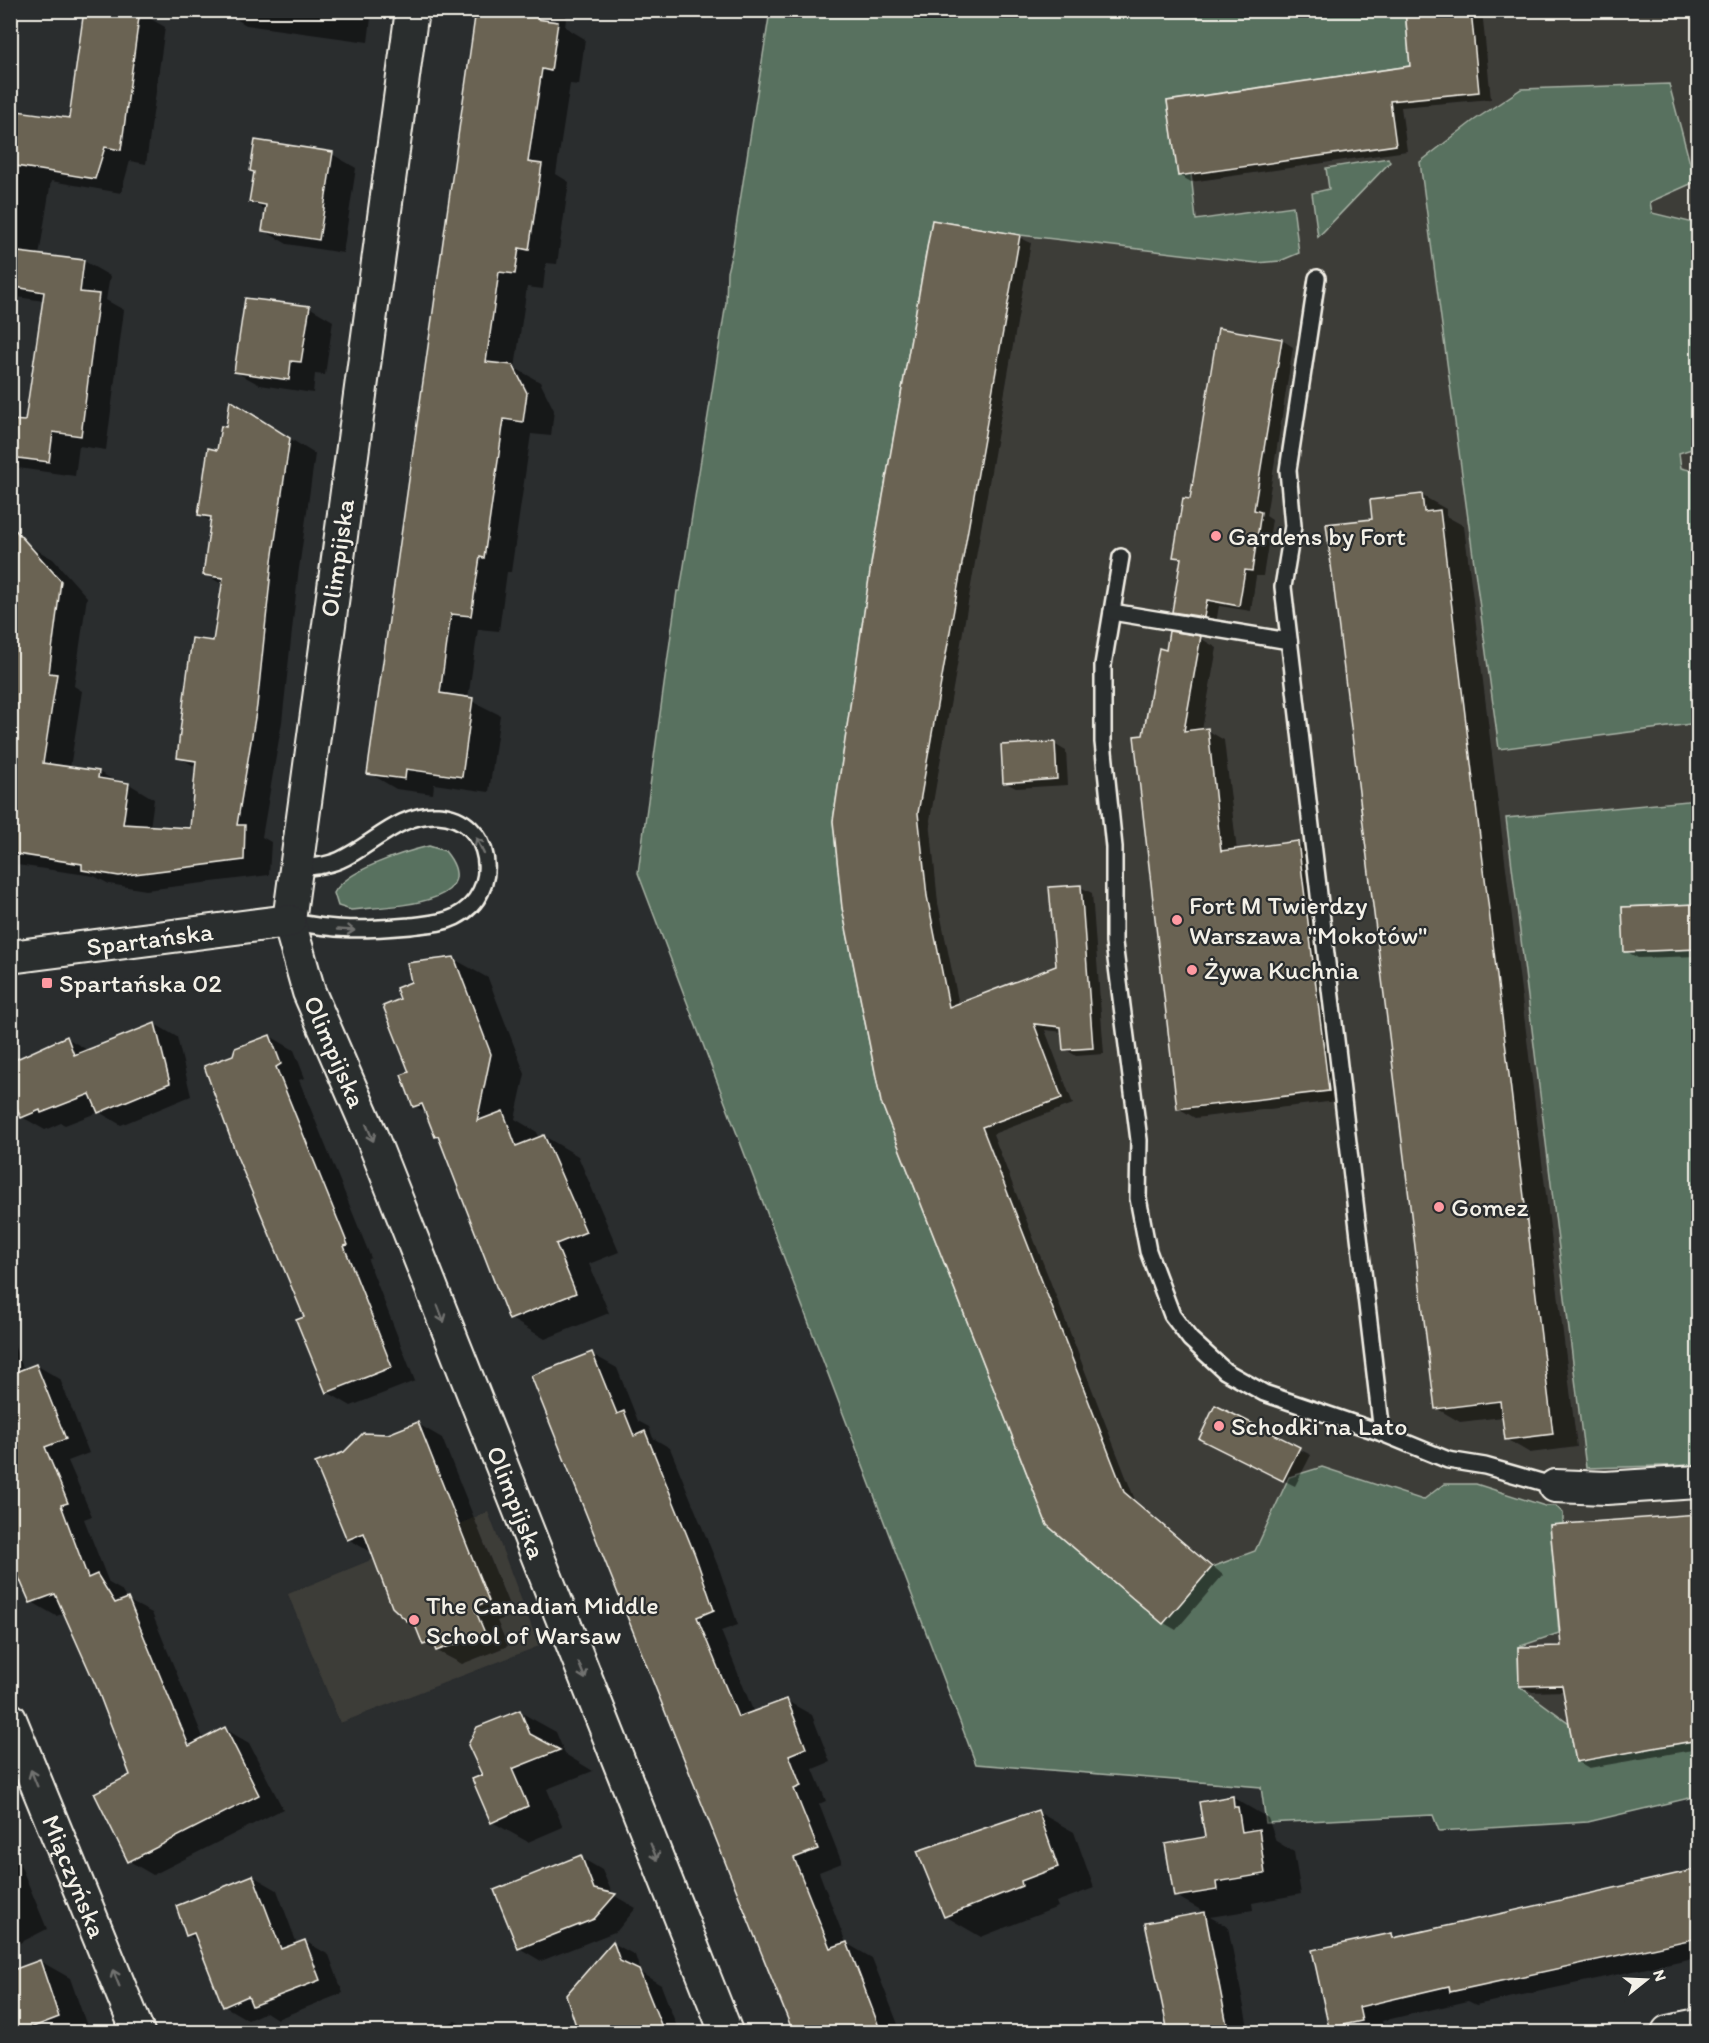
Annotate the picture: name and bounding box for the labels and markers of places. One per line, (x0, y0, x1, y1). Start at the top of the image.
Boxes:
place label: Gardens by Fort (1228, 520, 1406, 552)
marker: Gardens by Fort (1209, 529, 1223, 543)
place label: Fort M Twierdzy Warszawa "Mokotów" (1189, 889, 1428, 951)
marker: Fort M Twierdzy Warszawa "Mokotów" (1170, 913, 1184, 927)
place label: Żywa Kuchnia (1204, 954, 1360, 986)
marker: Żywa Kuchnia (1185, 963, 1199, 977)
place label: Spartańska 02 (59, 967, 222, 999)
marker: Spartańska 02 (40, 976, 54, 990)
place label: Gomez (1451, 1191, 1528, 1223)
marker: Gomez (1432, 1200, 1446, 1214)
place label: Schodki na Lato (1231, 1410, 1407, 1442)
marker: Schodki na Lato (1212, 1419, 1226, 1433)
place label: The Canadian Middle School of Warsaw (426, 1589, 659, 1651)
marker: The Canadian Middle School of Warsaw (407, 1613, 421, 1627)

